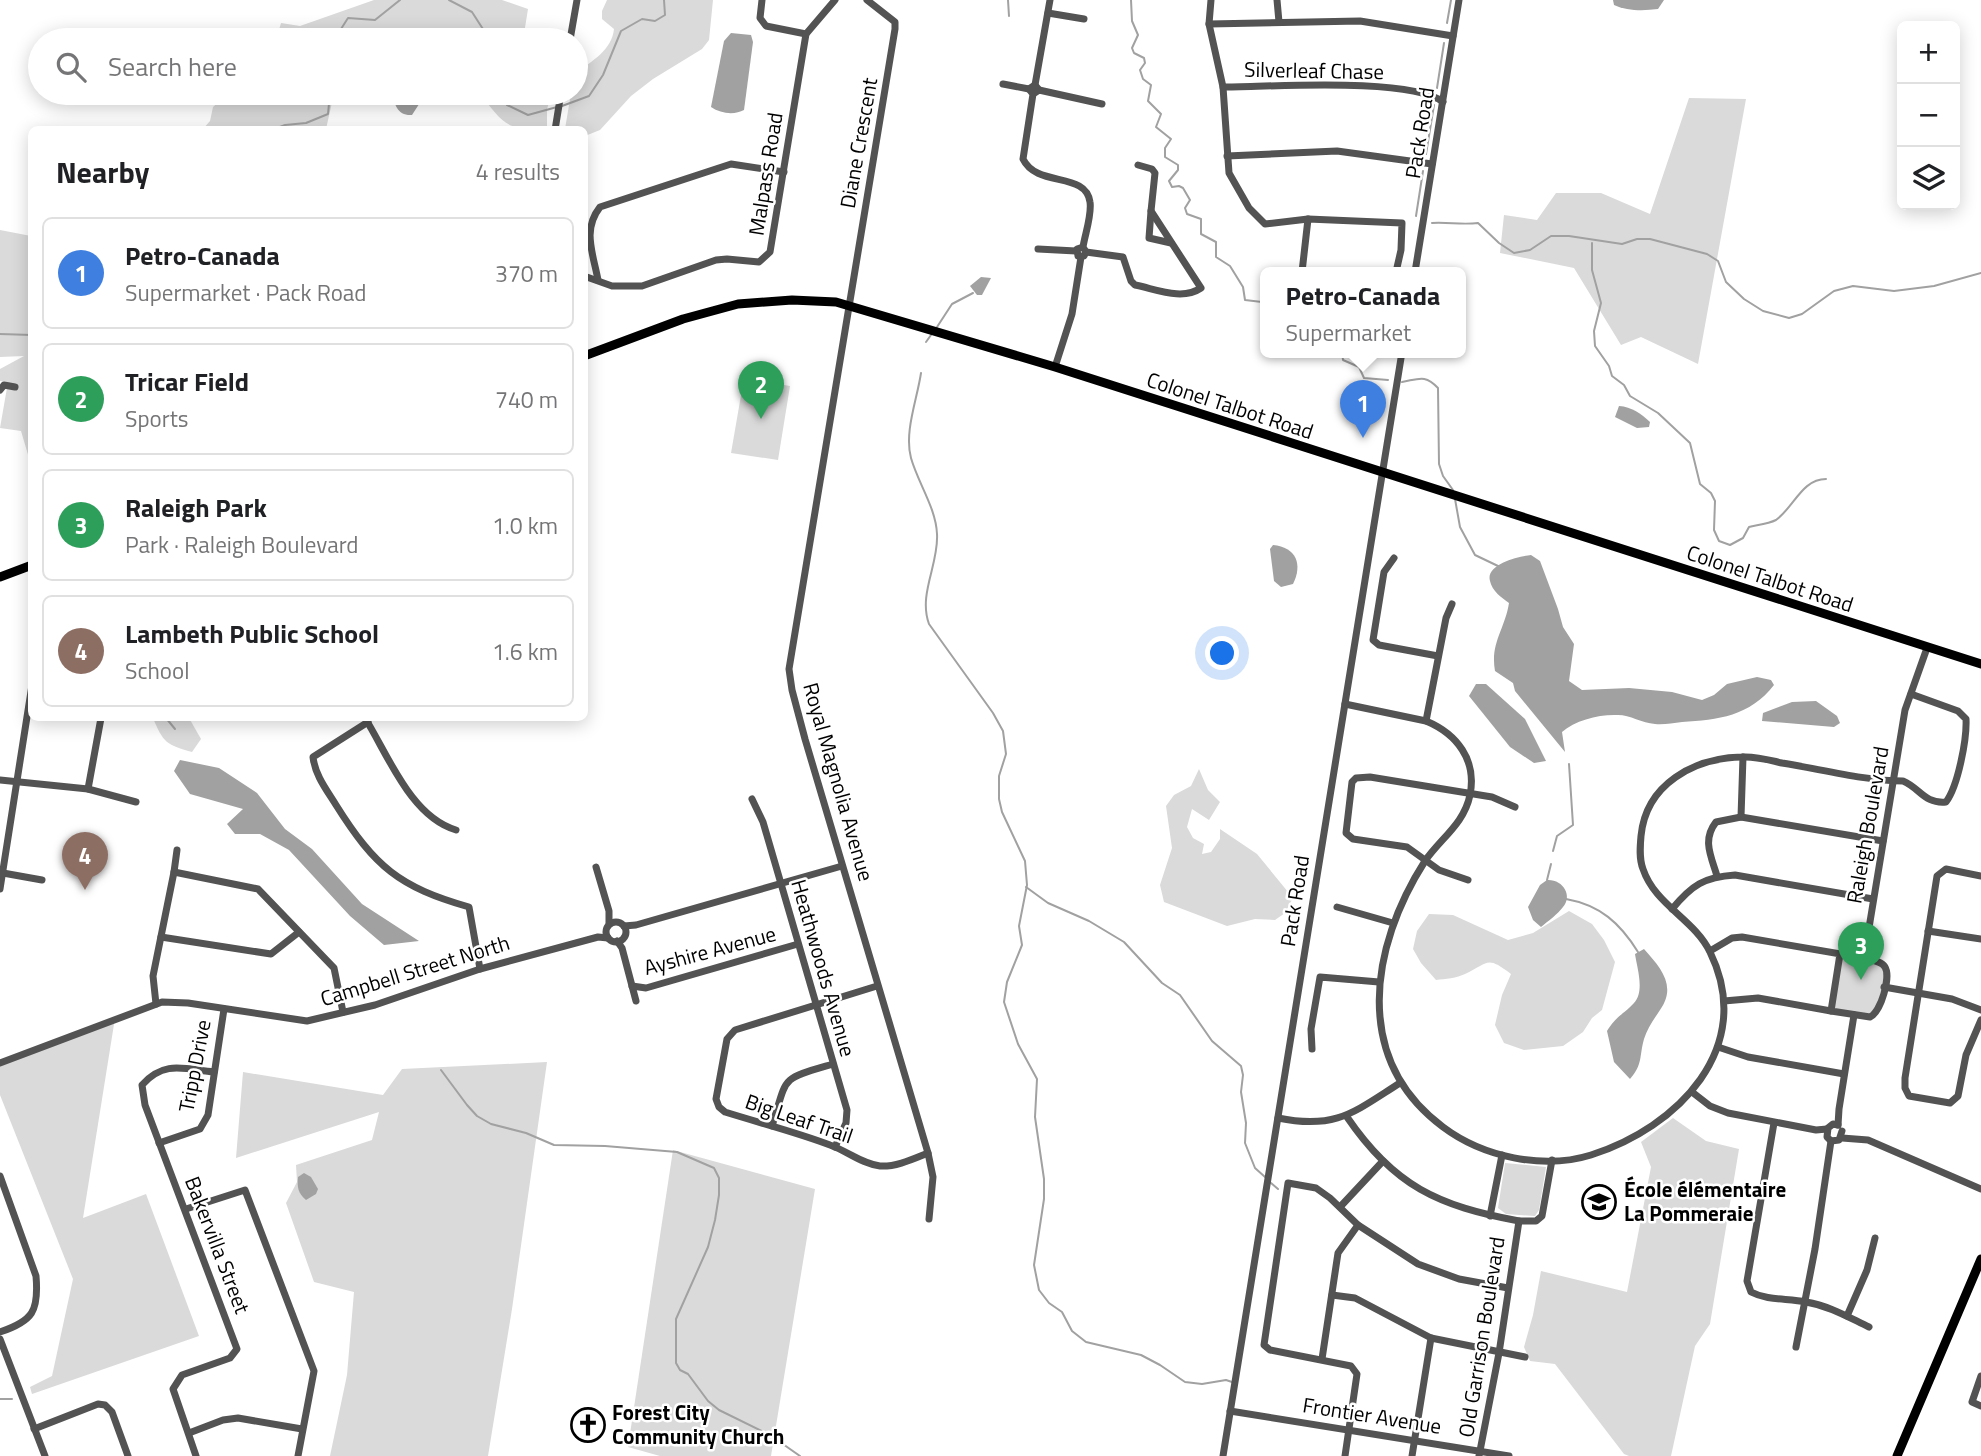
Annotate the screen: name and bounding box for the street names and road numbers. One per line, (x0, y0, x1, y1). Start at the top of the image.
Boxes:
street label: Silverleaf Chase (1244, 53, 1384, 87)
street label: Diane Crescent (831, 74, 885, 211)
street label: Pack Road (1396, 85, 1442, 181)
street label: Malpass Road (739, 110, 791, 238)
street label: Colonel Talbot Road (1143, 363, 1318, 447)
street label: Colonel Talbot Road (1683, 536, 1858, 620)
street label: Royal Magnolia Avenue (795, 679, 883, 885)
street label: Raleigh Boulevard (1837, 744, 1897, 906)
street label: Pack Road (1271, 853, 1317, 949)
street label: Heathwoods Avenue (783, 875, 865, 1060)
street label: Ayshire Avenue (640, 917, 779, 983)
street label: Campbell Street North (316, 926, 513, 1014)
street label: Tripp Drive (169, 1017, 219, 1115)
street label: Big Leaf Trail (741, 1085, 858, 1151)
street label: Bakervilla Street (177, 1171, 259, 1319)
street label: Old Garrison Boulevard (1449, 1234, 1513, 1439)
street label: Frontier Avenue (1300, 1388, 1444, 1442)

